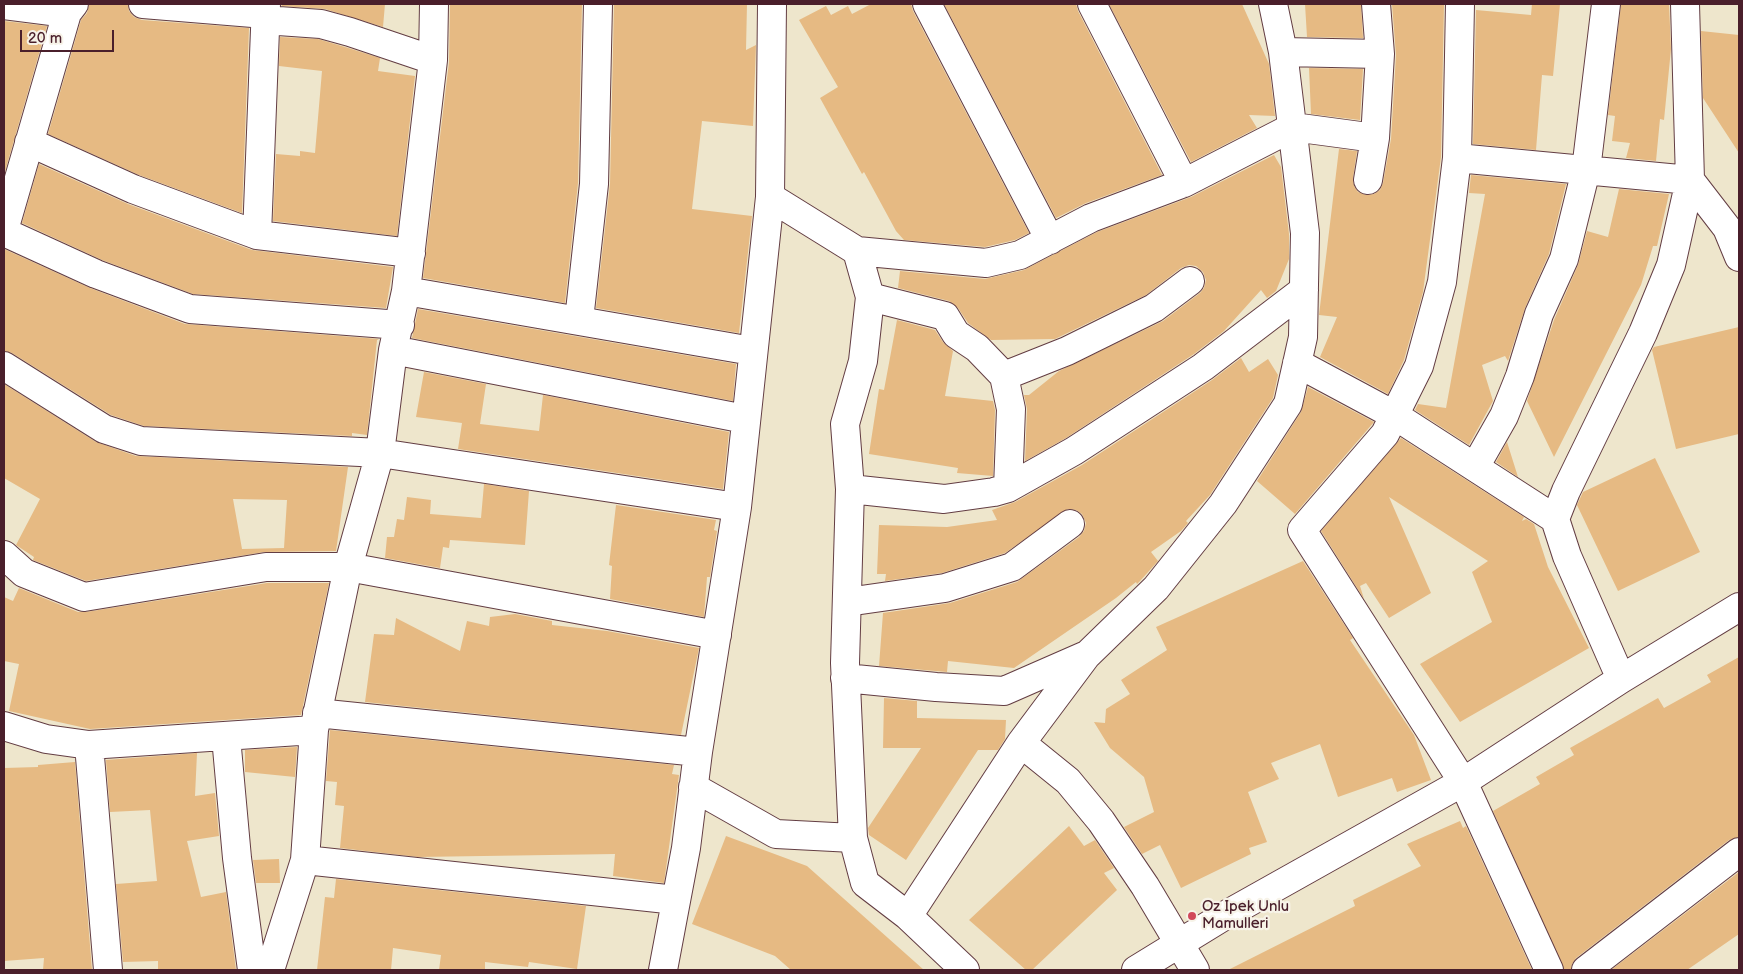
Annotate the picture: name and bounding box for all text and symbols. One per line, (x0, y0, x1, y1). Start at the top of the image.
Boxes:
scale bar (22, 20, 116, 52)
text: 20 m (28, 29, 62, 48)
place label: Oz Ipek Unlu Mamulleri (1202, 898, 1289, 933)
marker: Oz Ipek Unlu Mamulleri (1186, 910, 1198, 922)

